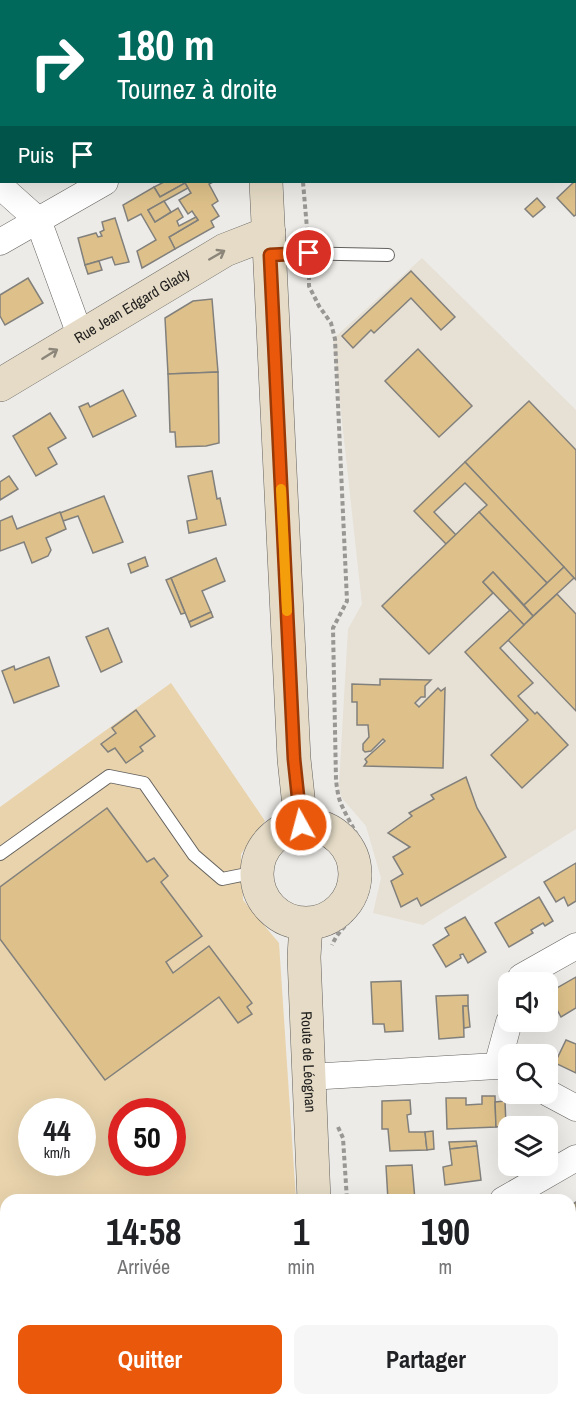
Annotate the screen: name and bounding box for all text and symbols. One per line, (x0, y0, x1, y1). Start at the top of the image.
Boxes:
text: 180 m (117, 17, 215, 73)
icon: right (18, 24, 96, 102)
text: Tournez à droite (117, 71, 277, 107)
icon: arrive (66, 138, 99, 171)
text: Puis (18, 140, 54, 170)
pin (283, 227, 334, 278)
icon: arrive (292, 236, 325, 269)
one-way arrow (208, 249, 226, 260)
street label: Rue Jean Edgard Glady (70, 262, 194, 348)
one-way arrow (41, 348, 58, 360)
position arrow (269, 793, 333, 857)
map controls (498, 972, 558, 1176)
button: sound (498, 972, 558, 1032)
street label: Route de Léognan (296, 1011, 321, 1113)
button: search (498, 1044, 558, 1104)
speed limit sign: 50 (108, 1098, 186, 1176)
text: 44 (43, 1110, 71, 1150)
button: layers (498, 1116, 558, 1176)
text: km/h (44, 1142, 70, 1163)
text: 14:58 (106, 1208, 181, 1256)
text: 1 (293, 1208, 309, 1256)
text: 190 (421, 1208, 470, 1256)
text: Arrivée (117, 1253, 170, 1280)
text: min (287, 1253, 315, 1280)
text: m (439, 1253, 452, 1280)
button: Quitter (18, 1325, 282, 1394)
button: Partager (294, 1325, 558, 1394)

